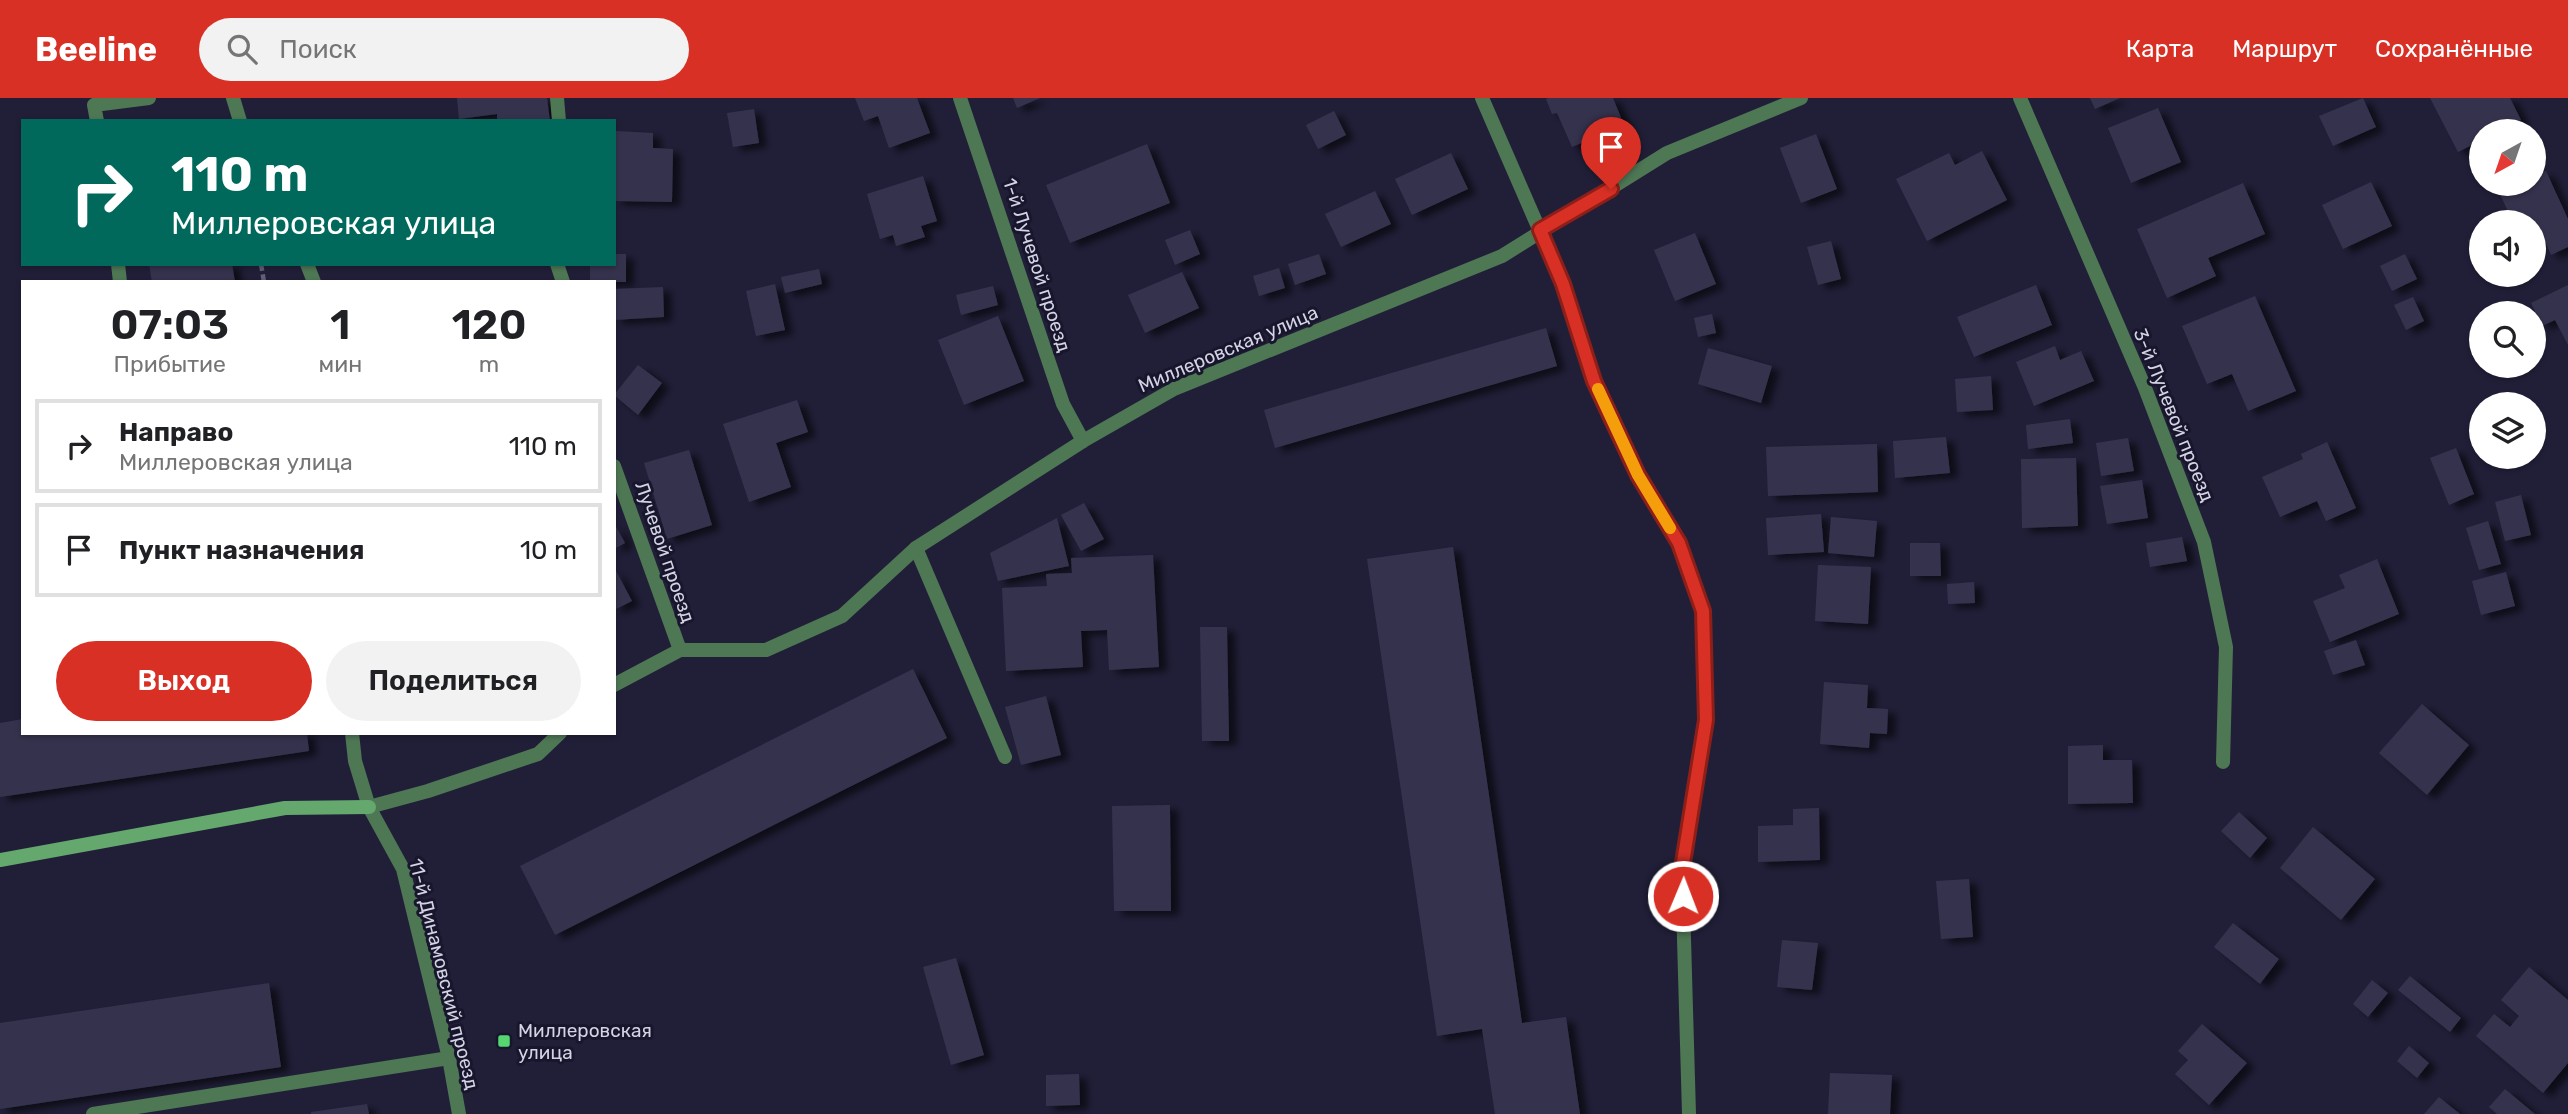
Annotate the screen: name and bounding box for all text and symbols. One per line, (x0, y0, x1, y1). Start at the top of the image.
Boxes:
search box (199, 18, 689, 81)
text: Beeline (35, 30, 157, 69)
icon: search (223, 30, 261, 68)
text: Поиск (279, 34, 357, 65)
text: Карта (2126, 35, 2194, 63)
text: Маршрут (2232, 35, 2337, 63)
text: Сохранённые (2375, 35, 2533, 63)
pin (1581, 117, 1641, 189)
north arrow (2469, 119, 2546, 196)
map controls (2469, 119, 2546, 469)
icon: arrive (1592, 128, 1630, 166)
text: 110 m (171, 145, 308, 203)
icon: right (56, 147, 147, 238)
street label: 1-й Лучевой проезд (998, 175, 1076, 355)
text: Миллеровская улица (171, 204, 496, 242)
button: sound (2469, 210, 2546, 287)
text: 07:03 (111, 300, 229, 350)
text: 1 (330, 300, 350, 350)
text: 120 (452, 300, 527, 350)
street label: Миллеровская улица (1135, 301, 1321, 397)
button: search (2469, 301, 2546, 378)
street label: 3-й Лучевой проезд (2129, 325, 2219, 505)
text: Прибытие (114, 350, 226, 378)
text: мин (318, 350, 362, 378)
text: m (479, 350, 499, 378)
button: layers (2469, 392, 2546, 469)
text: Направо (119, 417, 233, 448)
icon: right (60, 427, 98, 465)
text: 110 m (509, 431, 577, 462)
text: Миллеровская улица (119, 448, 353, 476)
street label: Лучевой проезд (630, 478, 700, 626)
icon: arrive (60, 531, 98, 569)
text: Пункт назначения (119, 535, 364, 566)
text: 10 m (520, 535, 577, 566)
button: Выход (56, 641, 312, 721)
button: Поделиться (326, 641, 581, 721)
street label: 11-й Динамовский проезд (404, 856, 484, 1092)
position arrow (1646, 859, 1720, 933)
place label: Миллеровская улица (518, 1019, 652, 1064)
marker: Миллеровская улица (496, 1033, 512, 1049)

